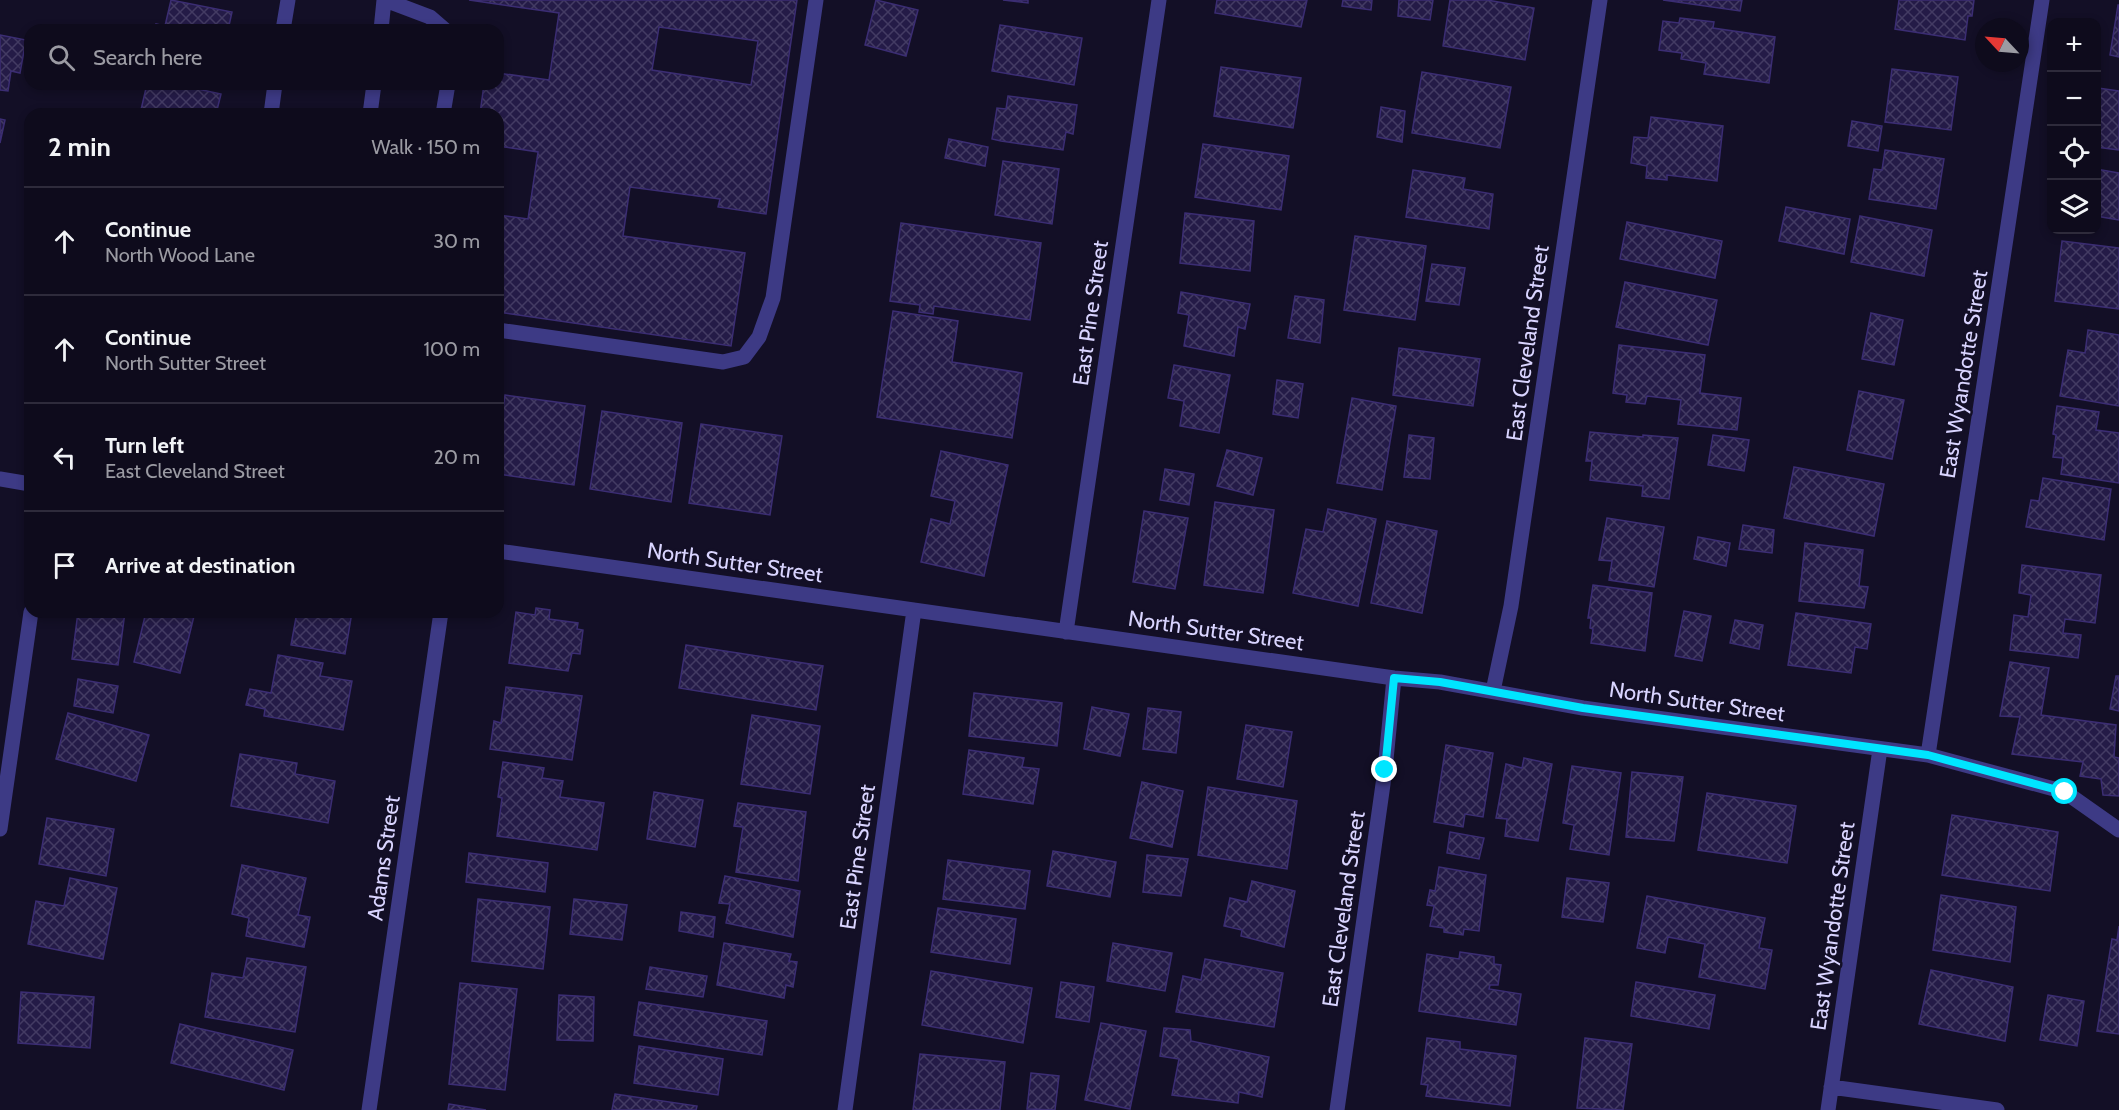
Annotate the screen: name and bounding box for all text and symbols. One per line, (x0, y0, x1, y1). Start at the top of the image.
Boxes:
north arrow (1975, 18, 2029, 72)
map controls (2047, 18, 2101, 234)
button: + (2047, 18, 2101, 72)
search box (24, 24, 504, 90)
icon: search (45, 41, 78, 74)
text: Search here (93, 44, 202, 71)
button: − (2047, 72, 2101, 126)
button: locate (2047, 126, 2101, 180)
text: 2 min (48, 131, 111, 163)
text: Walk · 150 m (372, 135, 480, 159)
button: layers (2047, 180, 2101, 234)
text: Continue (105, 216, 191, 243)
icon: ahead (48, 225, 81, 258)
text: 30 m (433, 229, 480, 253)
street label: East Pine Street (1067, 238, 1114, 387)
text: North Wood Lane (105, 243, 255, 267)
street label: East Cleveland Street (1500, 243, 1555, 443)
street label: East Wyandotte Street (1934, 268, 1993, 480)
text: Continue (105, 324, 191, 351)
icon: ahead (48, 333, 81, 366)
text: 100 m (424, 337, 480, 361)
text: North Sutter Street (105, 351, 266, 375)
text: Turn left (105, 432, 184, 459)
icon: left (48, 441, 81, 474)
text: 20 m (434, 445, 480, 469)
text: East Cleveland Street (105, 459, 285, 483)
street label: North Sutter Street (645, 537, 825, 588)
icon: arrive (48, 549, 81, 582)
text: Arrive at destination (105, 552, 295, 579)
street label: North Sutter Street (1126, 605, 1306, 656)
street label: North Sutter Street (1607, 676, 1787, 727)
route end (1371, 756, 1397, 782)
route start (2051, 778, 2077, 804)
street label: East Pine Street (834, 782, 881, 931)
street label: Adams Street (361, 793, 406, 922)
street label: East Cleveland Street (1316, 809, 1371, 1009)
street label: East Wyandotte Street (1804, 819, 1861, 1032)

